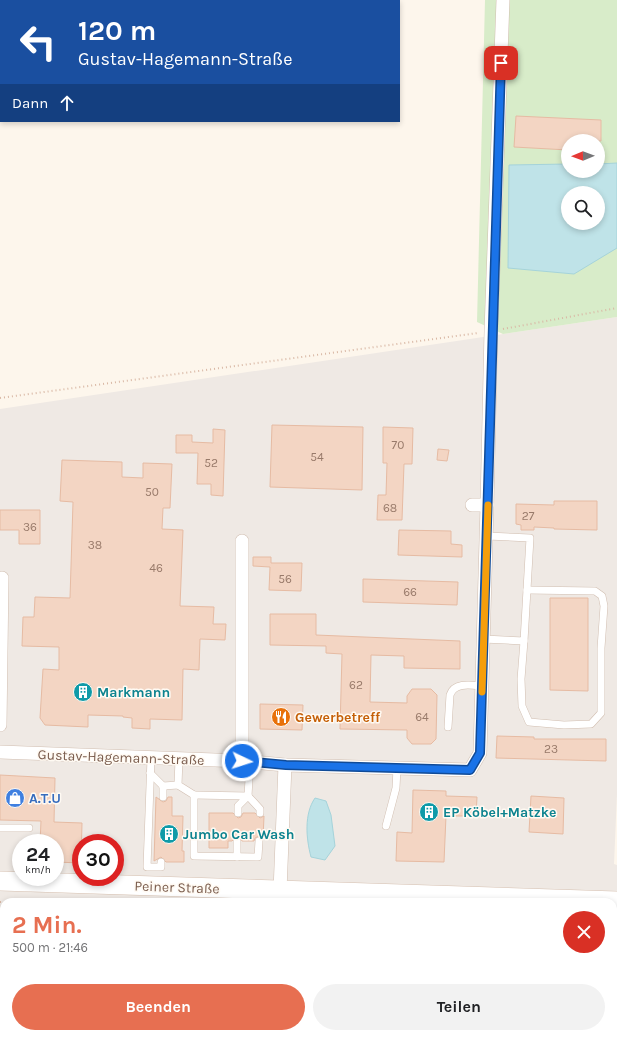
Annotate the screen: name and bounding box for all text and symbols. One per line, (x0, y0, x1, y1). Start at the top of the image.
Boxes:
text: 120 m (78, 14, 156, 47)
icon: left (12, 16, 64, 68)
pin (484, 46, 518, 80)
text: Gustav-Hagemann-Straße (78, 48, 292, 70)
icon: arrive (490, 52, 512, 74)
icon: ahead (56, 92, 78, 114)
text: Dann (12, 94, 48, 112)
north arrow (561, 134, 605, 178)
map controls (561, 134, 605, 230)
button: search (561, 186, 605, 230)
house number: 70 (392, 438, 404, 452)
house number: 54 (310, 450, 324, 464)
house number: 52 (204, 456, 218, 470)
house number: 50 (145, 485, 159, 499)
house number: 68 (383, 501, 397, 515)
house number: 27 (522, 509, 535, 523)
house number: 36 (23, 520, 37, 534)
house number: 38 (88, 538, 102, 552)
house number: 46 (149, 561, 163, 575)
house number: 56 (278, 572, 292, 586)
house number: 66 (403, 585, 417, 599)
house number: 62 (349, 678, 363, 692)
building icon: Markmann (72, 681, 94, 703)
place label: Markmann (97, 684, 170, 701)
restaurant icon: Gewerbetreff (270, 706, 292, 728)
place label: Gewerbetreff (295, 709, 381, 726)
house number: 64 (415, 710, 429, 724)
position arrow (221, 740, 263, 782)
house number: 23 (544, 742, 558, 756)
street label: Gustav-Hagemann-Straße (37, 746, 205, 769)
shop icon: A.T.U (4, 787, 26, 809)
place label: A.T.U (29, 790, 61, 807)
building icon: EP Köbel+Matzke (418, 801, 440, 823)
place label: EP Köbel+Matzke (443, 804, 556, 821)
building icon: Jumbo Car Wash (158, 823, 180, 845)
place label: Jumbo Car Wash (183, 826, 294, 843)
speed limit sign: 30 (72, 834, 124, 886)
text: 24 (26, 843, 50, 866)
text: km/h (25, 864, 51, 876)
street label: Peiner Straße (134, 878, 220, 897)
text: 2 Min. (12, 911, 82, 939)
button: close (563, 911, 605, 953)
text: 500 m · 21:46 (12, 940, 88, 955)
button: Beenden (12, 984, 305, 1030)
button: Teilen (313, 984, 605, 1030)

